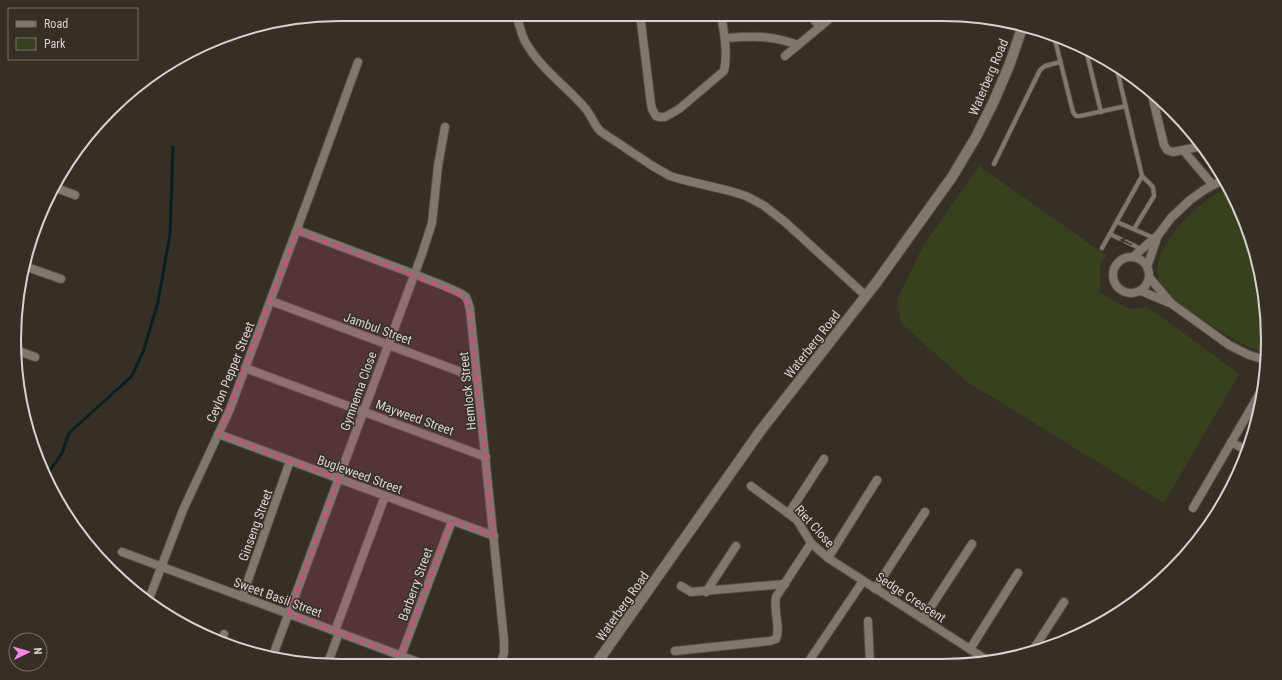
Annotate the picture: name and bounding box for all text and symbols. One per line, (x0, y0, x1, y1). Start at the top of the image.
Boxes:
legend (8, 8, 138, 60)
text: Road (44, 17, 68, 31)
text: Park (44, 37, 66, 51)
street label: Waterberg Road (966, 37, 1011, 118)
one-way arrow (1120, 238, 1132, 245)
street label: Waterberg Road (781, 308, 843, 381)
street label: Jambul Street (342, 309, 414, 348)
street label: Ceylon Pepper Street (203, 320, 258, 425)
street label: Gymnema Close (337, 350, 380, 433)
street label: Hemlock Street (456, 351, 479, 431)
street label: Mayweed Street (374, 396, 456, 439)
street label: Bugleweed Street (315, 452, 405, 497)
street label: Ginseng Street (236, 487, 275, 563)
street label: Riet Close (792, 502, 838, 551)
street label: Barberry Street (395, 545, 436, 623)
street label: Waterberg Road (593, 569, 652, 644)
street label: Sedge Crescent (873, 569, 949, 626)
street label: Sweet Basil Street (232, 575, 324, 620)
north arrow (8, 632, 48, 672)
text: N (31, 647, 44, 655)

